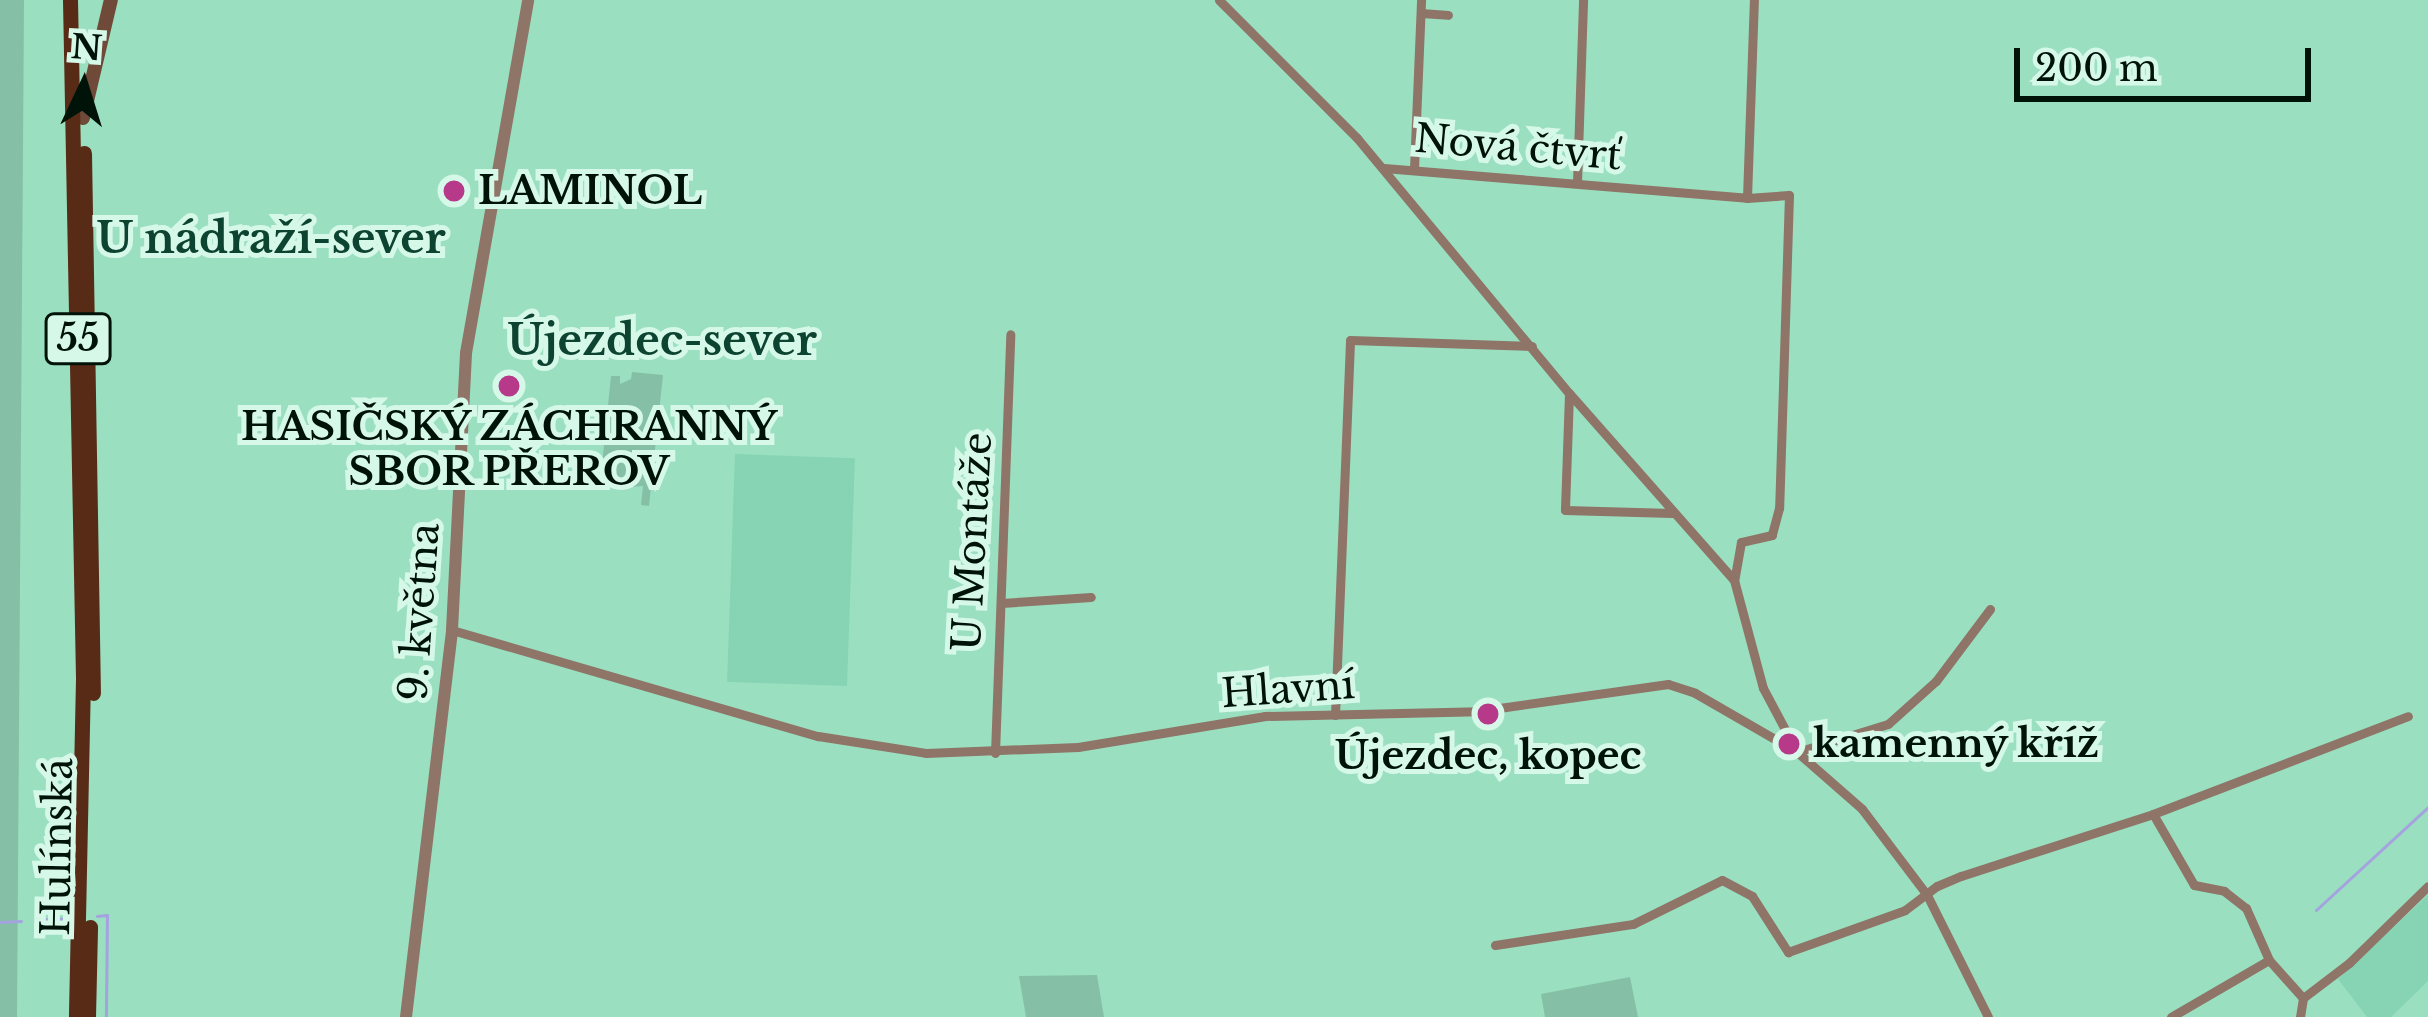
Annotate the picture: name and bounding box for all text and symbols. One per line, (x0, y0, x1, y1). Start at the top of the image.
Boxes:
north arrow (24, 24, 144, 144)
scale bar (2020, 24, 2317, 98)
text: N (70, 26, 103, 69)
text: 200 m (2035, 46, 2158, 91)
street label: Nová čtvrť (1413, 116, 1623, 180)
place label: LAMINOL (478, 168, 702, 214)
marker: LAMINOL (441, 178, 467, 204)
district label: U nádraží-sever (96, 213, 446, 263)
road number: 55 (42, 309, 114, 369)
district label: Újezdec-sever (507, 315, 817, 365)
marker: HASIČSKÝ ZÁCHRANNÝ SBOR PŘEROV (496, 373, 522, 399)
place label: HASIČSKÝ ZÁCHRANNÝ SBOR PŘEROV (240, 405, 778, 496)
street label: U Montáže (944, 431, 1002, 653)
street label: 9. května (390, 522, 450, 702)
street label: Hlavní (1220, 662, 1356, 718)
marker: Újezdec, kopec (1475, 701, 1501, 727)
place label: kamenný kříž (1813, 721, 2100, 767)
marker: kamenný kříž (1776, 731, 1802, 757)
place label: Újezdec, kopec (1335, 733, 1641, 779)
street label: Hulínská (33, 758, 83, 936)

